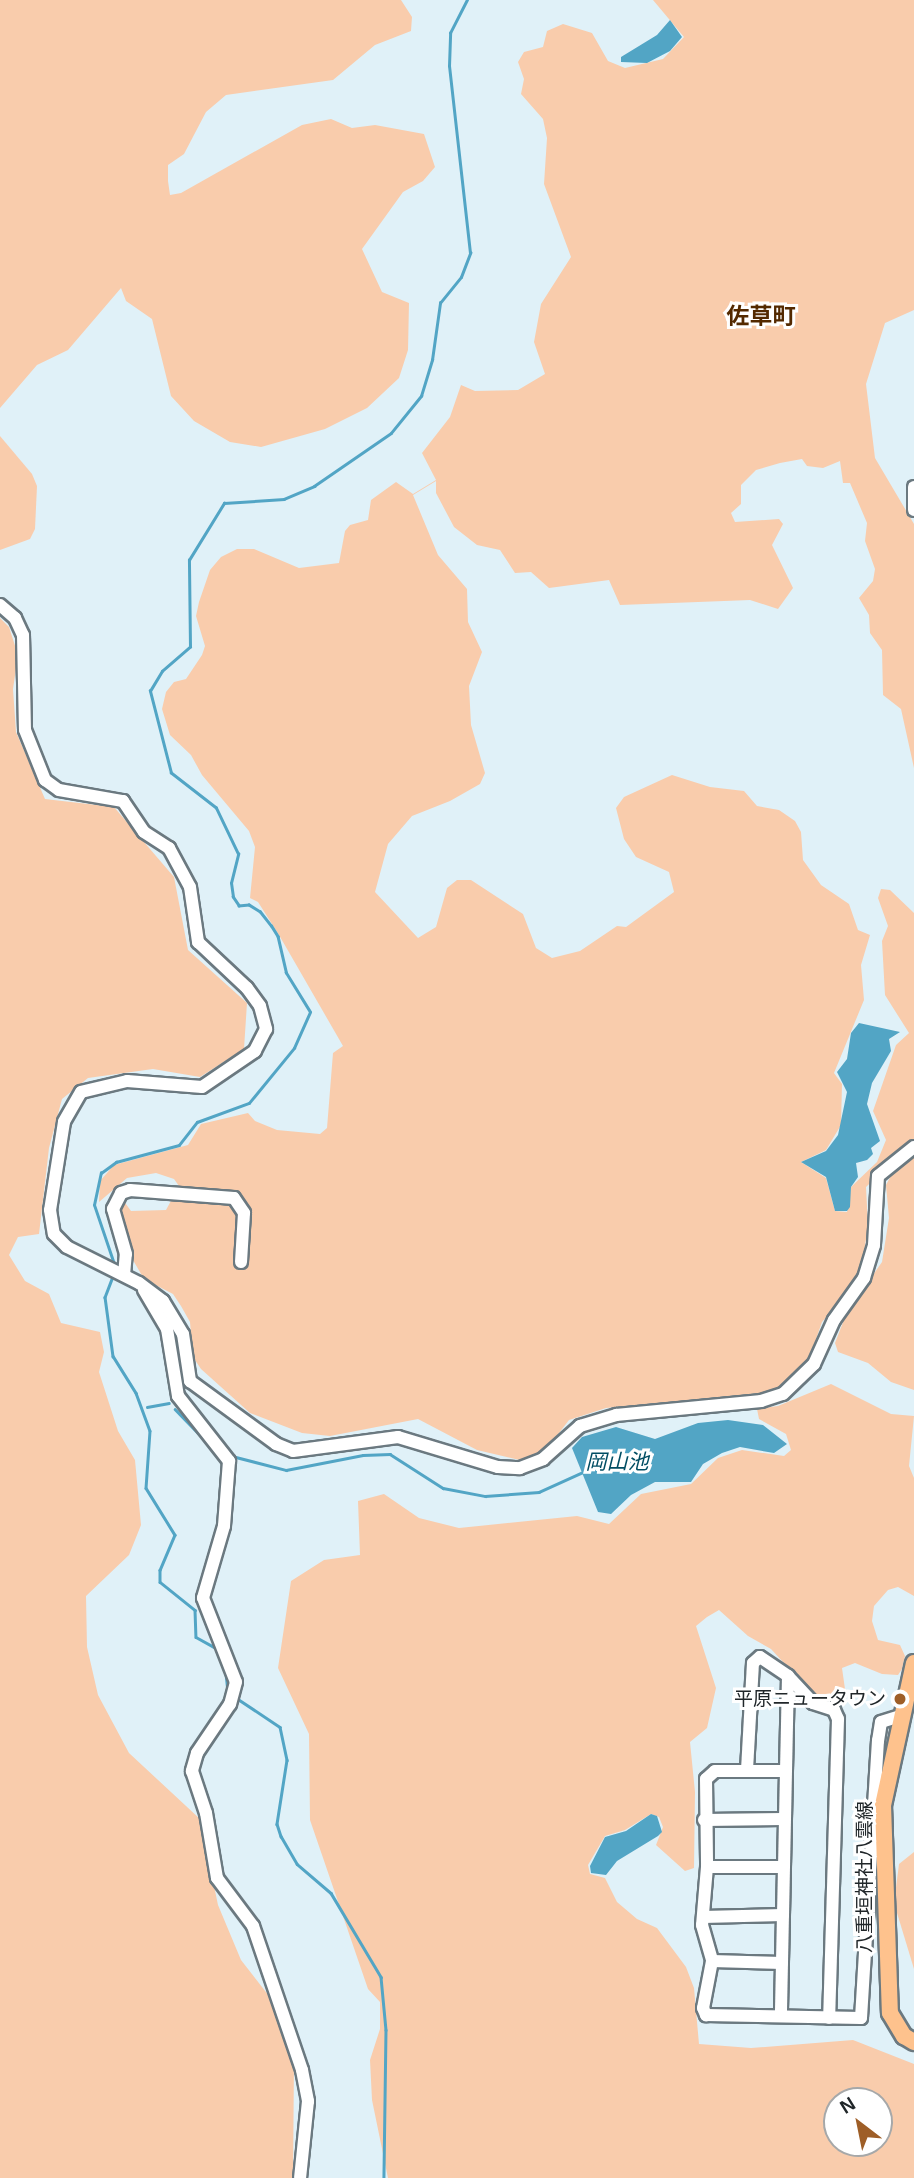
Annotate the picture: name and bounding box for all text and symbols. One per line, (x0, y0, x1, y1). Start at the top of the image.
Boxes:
district label: 佐草町 (727, 302, 795, 330)
water label: 岡山池 (586, 1449, 648, 1475)
place label: 平原ニュータウン (734, 1688, 886, 1710)
marker: 平原ニュータウン (892, 1691, 908, 1707)
street label: 八重垣神社八雲線 (854, 1801, 876, 1953)
north arrow (823, 2087, 893, 2157)
text: N (836, 2093, 859, 2118)

